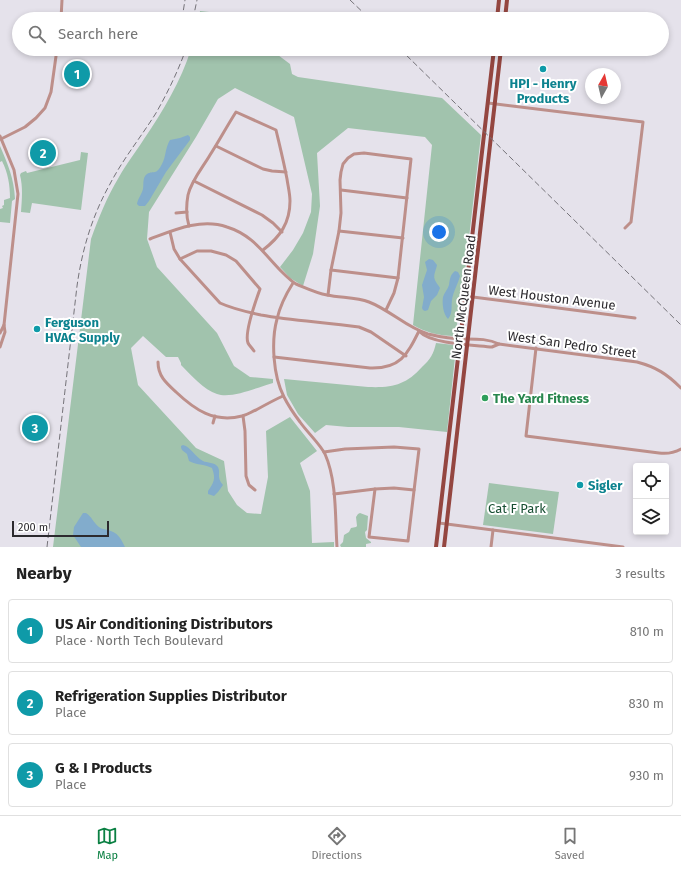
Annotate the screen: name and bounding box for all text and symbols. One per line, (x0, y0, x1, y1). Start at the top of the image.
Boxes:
search box (12, 12, 669, 56)
icon: search (26, 23, 48, 45)
text: Search here (58, 25, 138, 43)
pin: 1 (64, 59, 90, 89)
marker: HPI - Henry Products (538, 64, 548, 74)
north arrow (585, 68, 621, 104)
place label: HPI - Henry Products (509, 76, 577, 106)
pin: 2 (30, 138, 56, 168)
your location (429, 222, 449, 242)
street label: North McQueen Road (448, 234, 479, 360)
street label: West Houston Avenue (487, 282, 617, 313)
place label: Ferguson HVAC Supply (45, 315, 120, 345)
marker: Ferguson HVAC Supply (32, 324, 42, 334)
street label: West San Pedro Street (506, 328, 638, 361)
place label: The Yard Fitness (493, 391, 590, 406)
marker: The Yard Fitness (480, 393, 490, 403)
pin: 3 (22, 413, 48, 443)
map controls (633, 463, 669, 535)
button: locate (633, 463, 669, 499)
place label: Sigler (588, 478, 623, 493)
marker: Sigler (575, 480, 585, 490)
button: layers (633, 499, 669, 535)
park label: Cat F Park (488, 501, 546, 516)
scale bar (12, 519, 109, 538)
text: 200 m (18, 521, 48, 534)
text: Nearby (16, 563, 71, 584)
text: 3 results (615, 566, 665, 581)
text: US Air Conditioning Distributors (55, 615, 273, 633)
text: 1 (27, 624, 33, 639)
text: 810 m (630, 624, 664, 639)
text: Place · North Tech Boulevard (55, 633, 223, 648)
text: Refrigeration Supplies Distributor (55, 687, 287, 705)
text: 2 (27, 696, 33, 711)
text: 830 m (629, 696, 664, 711)
text: Place (55, 705, 86, 720)
text: G & I Products (55, 759, 152, 777)
text: 3 (27, 768, 33, 783)
text: 930 m (629, 768, 664, 783)
text: Place (55, 777, 86, 792)
tab: Map (96, 825, 118, 862)
tab: Directions (311, 825, 362, 862)
tab: Saved (555, 825, 585, 862)

